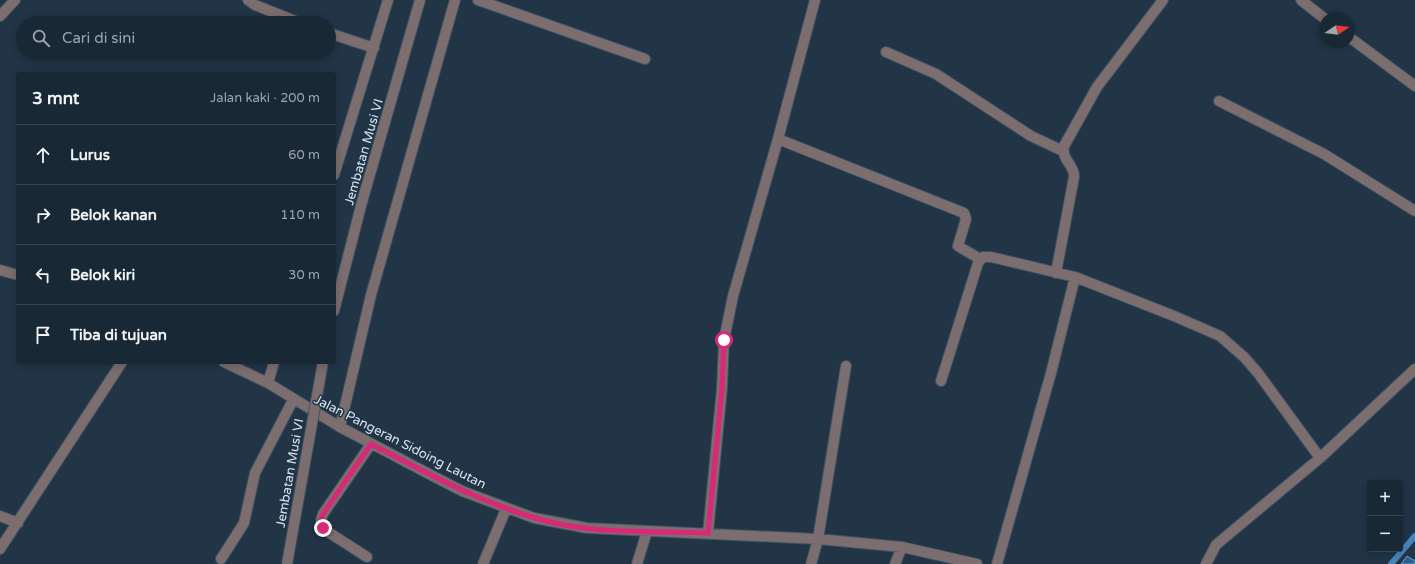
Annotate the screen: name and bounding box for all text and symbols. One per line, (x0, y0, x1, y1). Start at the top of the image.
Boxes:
north arrow (1319, 12, 1355, 48)
search box (16, 16, 336, 60)
icon: search (30, 27, 52, 49)
text: Cari di sini (62, 29, 135, 47)
text: 3 mnt (32, 88, 79, 109)
text: Jalan kaki · 200 m (210, 90, 320, 106)
street label: Jembatan Musi VI (341, 97, 387, 207)
icon: ahead (32, 144, 54, 166)
text: Lurus (70, 146, 110, 164)
text: 60 m (288, 147, 320, 163)
icon: right (32, 204, 54, 226)
text: Belok kanan (70, 206, 157, 224)
text: 110 m (280, 207, 320, 223)
icon: left (32, 264, 54, 286)
text: Belok kiri (70, 266, 135, 284)
text: 30 m (288, 267, 320, 283)
icon: arrive (32, 324, 54, 346)
text: Tiba di tujuan (70, 326, 167, 344)
route start (715, 331, 733, 349)
street label: Jalan Pangeran Sidoing Lautan (311, 392, 489, 492)
street label: Jembatan Musi VI (273, 417, 307, 529)
map controls (1367, 480, 1403, 552)
button: + (1367, 480, 1403, 516)
button: − (1367, 516, 1403, 552)
route end (314, 519, 332, 537)

